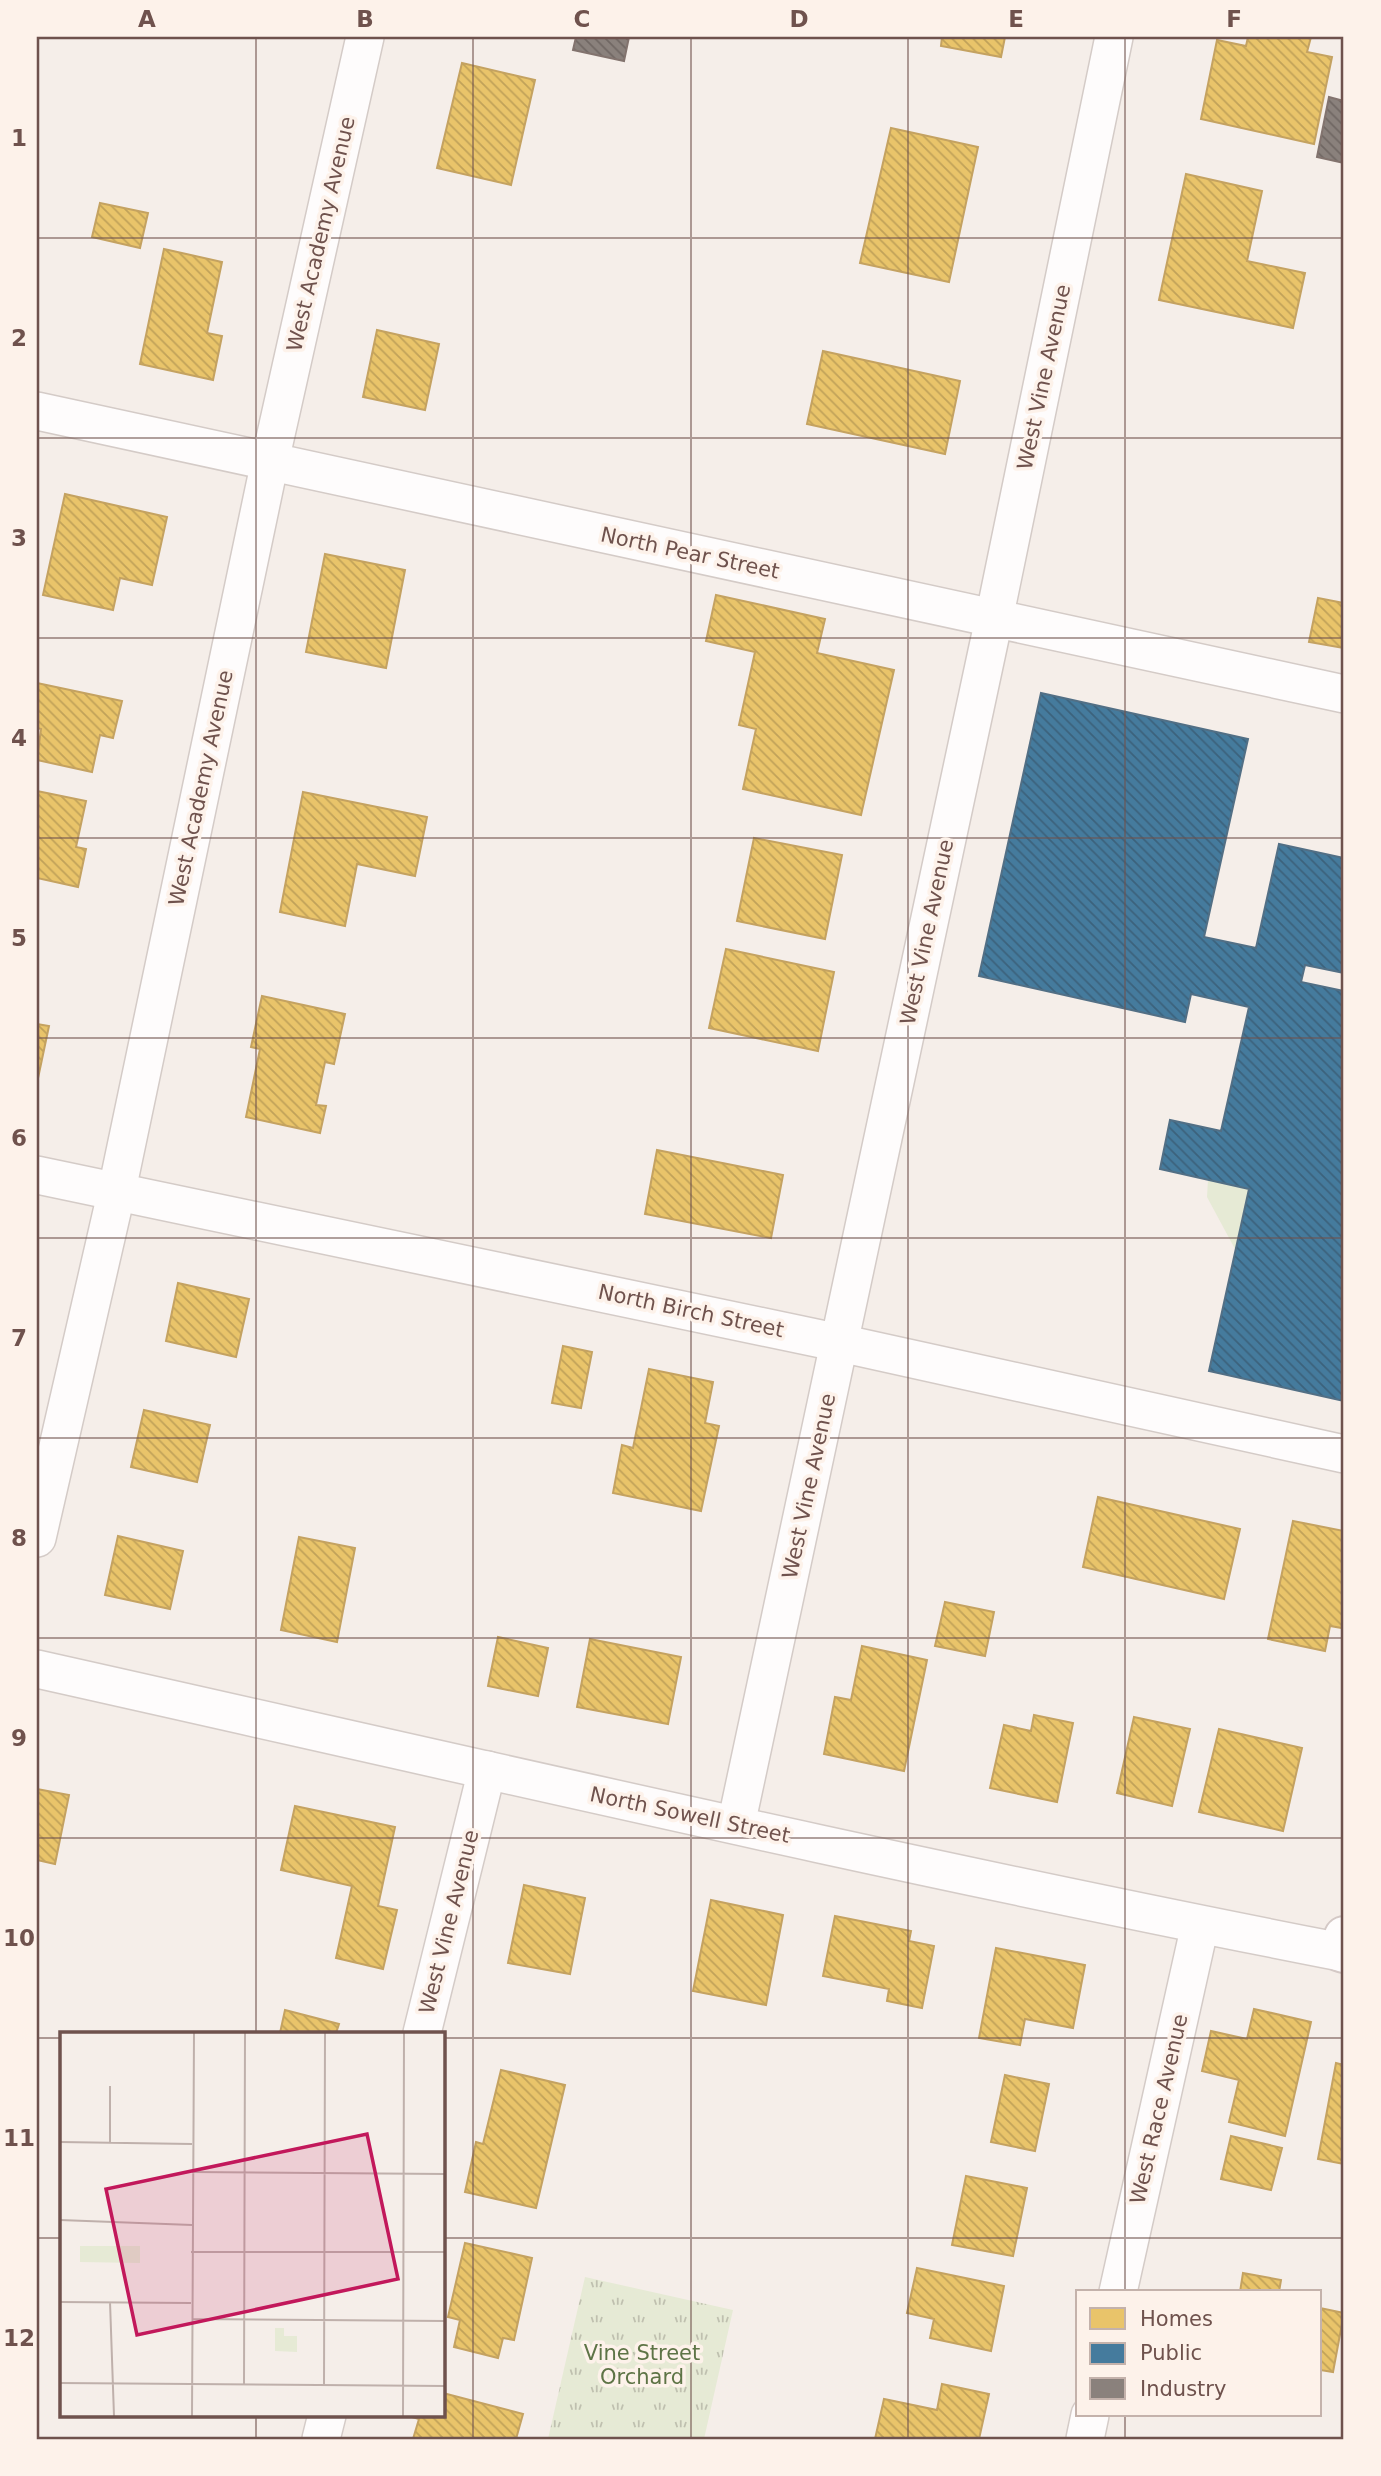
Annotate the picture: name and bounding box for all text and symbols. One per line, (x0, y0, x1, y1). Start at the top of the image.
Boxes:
text: A (138, 6, 156, 32)
text: B (356, 6, 374, 32)
text: C (574, 6, 590, 32)
text: D (789, 6, 809, 32)
text: E (1008, 6, 1024, 32)
text: F (1226, 6, 1242, 32)
street label: West Academy Avenue (282, 114, 360, 354)
text: 1 (11, 125, 27, 151)
street label: West Vine Avenue (1013, 282, 1075, 472)
text: 2 (11, 325, 27, 351)
street label: North Pear Street (598, 522, 782, 584)
text: 3 (11, 525, 27, 551)
street label: West Academy Avenue (164, 668, 238, 908)
text: 4 (11, 725, 27, 751)
street label: West Vine Avenue (896, 837, 958, 1027)
text: 5 (11, 925, 27, 951)
text: 6 (11, 1125, 27, 1151)
street label: North Birch Street (596, 1280, 786, 1342)
text: 7 (11, 1325, 27, 1351)
street label: West Vine Avenue (778, 1391, 840, 1581)
text: 8 (11, 1525, 27, 1551)
text: 9 (11, 1725, 27, 1751)
street label: North Sowell Street (588, 1782, 792, 1848)
street label: West Vine Avenue (414, 1827, 484, 2017)
text: 10 (3, 1925, 35, 1951)
street label: West Race Avenue (1125, 2012, 1193, 2206)
inset map (60, 2032, 444, 2416)
text: 11 (3, 2125, 35, 2151)
legend (1076, 2290, 1322, 2416)
text: Homes (1140, 2307, 1213, 2331)
text: 12 (3, 2325, 35, 2351)
park label: Vine Street Orchard (584, 2341, 700, 2389)
text: Public (1140, 2341, 1202, 2365)
text: Industry (1140, 2377, 1226, 2401)

